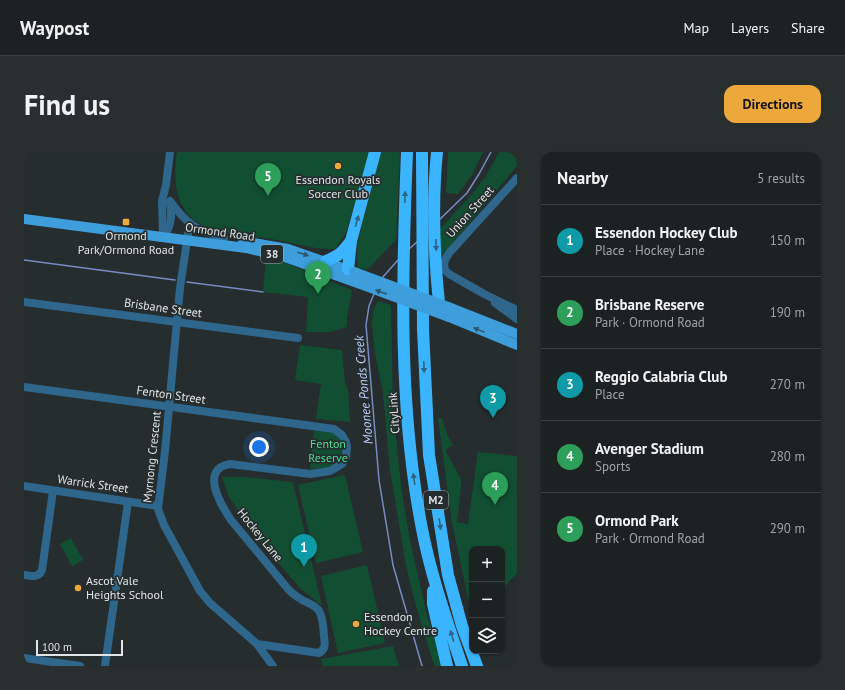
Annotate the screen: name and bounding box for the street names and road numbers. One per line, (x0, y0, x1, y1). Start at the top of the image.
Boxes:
street label: Union Street (442, 183, 497, 241)
street label: Ormond Road (184, 219, 256, 244)
road number: 38 (261, 245, 283, 263)
street label: Brisbane Street (123, 295, 203, 320)
street label: Fenton Street (136, 382, 207, 407)
street label: CityLink (385, 392, 402, 434)
street label: Myrnong Crescent (139, 410, 164, 504)
street label: Warrick Street (57, 471, 129, 496)
road number: M2 (424, 491, 448, 509)
street label: Hockey Lane (234, 505, 286, 564)

